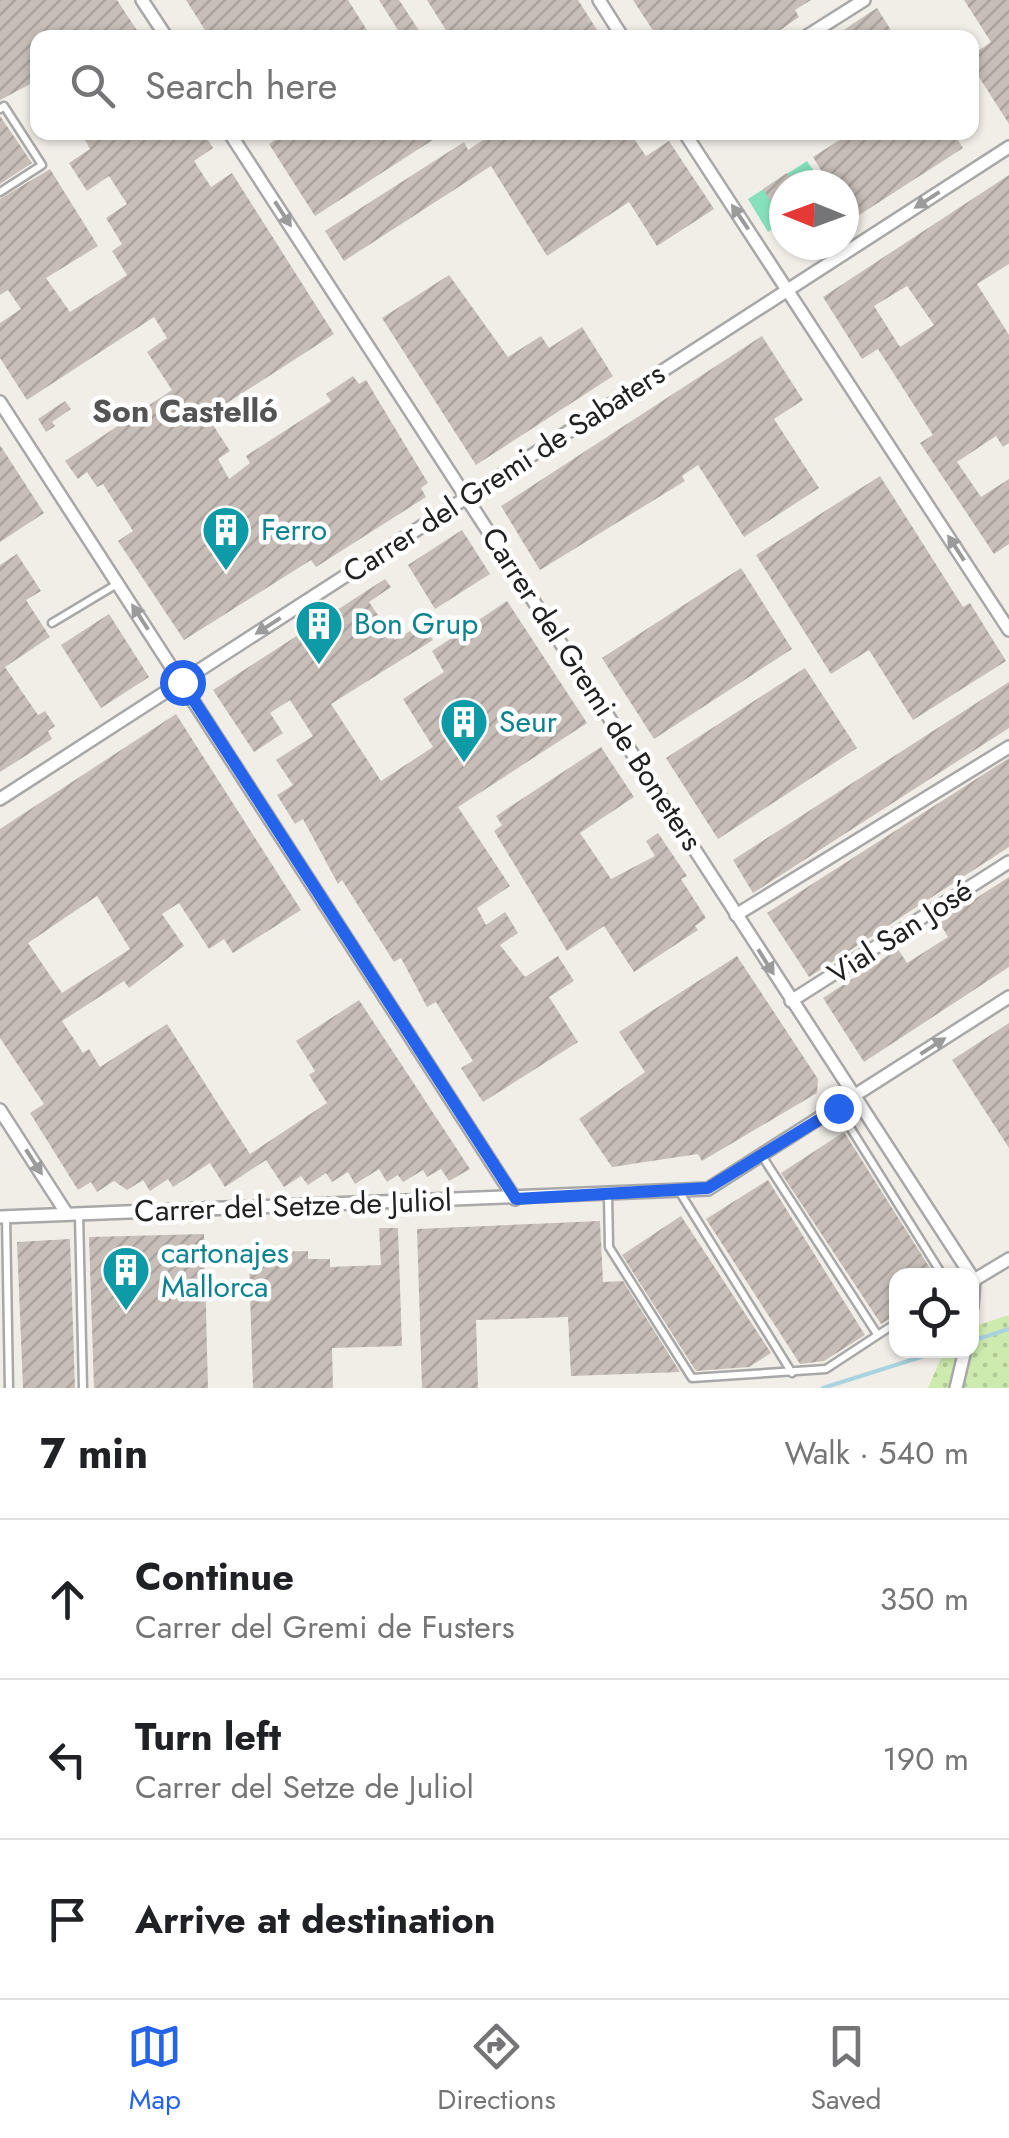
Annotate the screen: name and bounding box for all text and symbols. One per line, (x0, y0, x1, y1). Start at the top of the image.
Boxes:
search box (30, 30, 979, 140)
icon: search (65, 58, 120, 113)
text: Search here (145, 58, 337, 113)
north arrow (769, 170, 859, 260)
one-way arrow (913, 191, 941, 209)
one-way arrow (273, 200, 291, 228)
one-way arrow (732, 203, 750, 231)
street label: Carrer del Gremi de Sabaters (334, 352, 673, 593)
district label: Son Castelló (92, 388, 278, 434)
building icon: Ferro (200, 504, 252, 572)
place label: Ferro (261, 508, 327, 551)
street label: Carrer del Gremi de Boneters (471, 519, 713, 859)
one-way arrow (947, 534, 965, 562)
building icon: Bon Grup (293, 598, 345, 666)
place label: Bon Grup (354, 602, 478, 645)
one-way arrow (131, 604, 149, 631)
one-way arrow (255, 616, 282, 634)
route start (160, 660, 206, 706)
building icon: Seur (438, 696, 490, 764)
place label: Seur (499, 700, 558, 743)
street label: Vial San José (819, 869, 980, 994)
one-way arrow (757, 948, 775, 976)
one-way arrow (919, 1037, 947, 1055)
route end (816, 1086, 862, 1132)
one-way arrow (24, 1148, 42, 1176)
street label: Carrer del Setze de Juliol (133, 1178, 452, 1233)
place label: cartonajes Mallorca (161, 1231, 289, 1308)
building icon: cartonajes Mallorca (100, 1244, 152, 1312)
map controls (889, 1268, 979, 1358)
button: locate (889, 1268, 979, 1358)
text: 7 min (40, 1423, 148, 1484)
text: Walk · 540 m (784, 1430, 969, 1476)
text: Continue (135, 1549, 294, 1604)
icon: ahead (40, 1572, 95, 1627)
text: 350 m (880, 1576, 969, 1622)
text: Carrer del Gremi de Fusters (135, 1604, 515, 1650)
text: Turn left (135, 1709, 281, 1764)
icon: left (40, 1732, 95, 1787)
text: 190 m (882, 1736, 969, 1782)
text: Carrer del Setze de Juliol (135, 1764, 474, 1810)
icon: arrive (40, 1892, 95, 1947)
text: Arrive at destination (135, 1892, 496, 1947)
tab: Map (127, 2019, 182, 2120)
tab: Directions (437, 2019, 556, 2120)
tab: Saved (811, 2019, 882, 2120)

